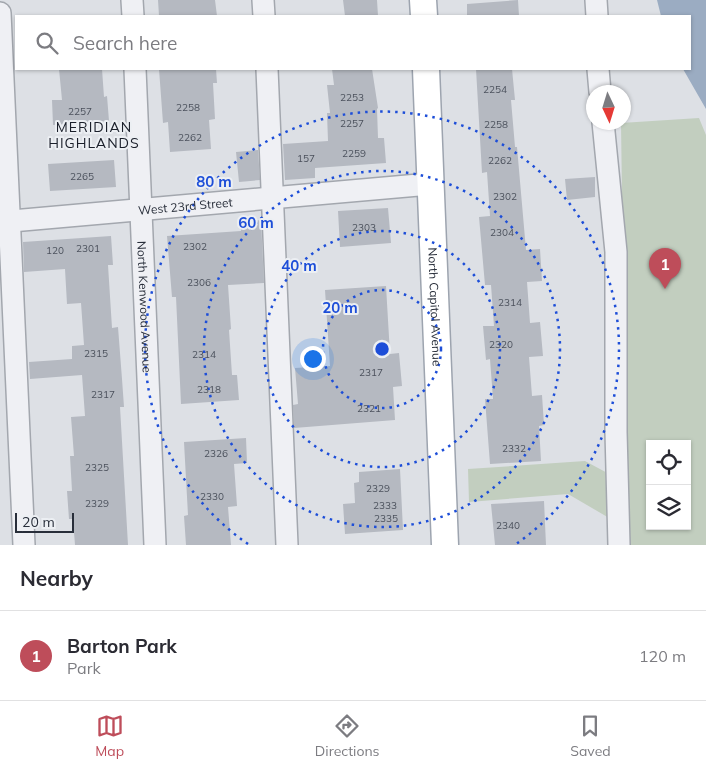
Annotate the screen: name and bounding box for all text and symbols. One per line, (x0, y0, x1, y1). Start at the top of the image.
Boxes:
search box (15, 15, 691, 70)
icon: search (33, 29, 61, 57)
text: Search here (73, 31, 177, 55)
house number: 2254 (483, 83, 507, 96)
north arrow (586, 85, 631, 130)
house number: 2253 (340, 91, 364, 104)
house number: 2258 (176, 101, 200, 114)
house number: 2257 (68, 105, 92, 118)
house number: 2257 (340, 117, 364, 130)
district label: MERIDIAN HIGHLANDS (48, 118, 140, 152)
house number: 2258 (484, 118, 508, 131)
house number: 2262 (178, 131, 202, 144)
house number: 2259 (342, 147, 366, 160)
house number: 157 (297, 152, 315, 165)
house number: 2262 (488, 154, 512, 167)
house number: 2265 (70, 170, 94, 183)
text: 80 m (196, 172, 232, 191)
house number: 2302 (493, 190, 517, 203)
street label: West 23rd Street (137, 194, 233, 217)
text: 60 m (238, 213, 274, 232)
house number: 2303 (352, 221, 376, 234)
house number: 2304 (490, 226, 514, 239)
street label: North Kenwood Avenue (135, 240, 155, 373)
house number: 2302 (183, 240, 207, 253)
house number: 2301 (76, 242, 100, 255)
house number: 120 (46, 244, 64, 257)
street label: North Capitol Avenue (426, 247, 445, 367)
pin: 1 (649, 248, 681, 289)
text: 40 m (281, 256, 317, 275)
house number: 2306 (187, 276, 211, 289)
house number: 2314 (498, 296, 522, 309)
text: 20 m (322, 298, 358, 317)
house number: 2320 (489, 338, 513, 351)
centre of rings (373, 340, 391, 358)
your location (300, 346, 326, 372)
house number: 2315 (84, 347, 108, 360)
house number: 2314 (192, 348, 216, 361)
house number: 2317 (359, 366, 383, 379)
house number: 2318 (197, 383, 221, 396)
house number: 2317 (91, 388, 115, 401)
house number: 2321 (357, 402, 381, 415)
map controls (646, 440, 691, 530)
button: locate (646, 440, 691, 485)
house number: 2332 (502, 442, 526, 455)
house number: 2326 (204, 447, 228, 460)
house number: 2325 (85, 461, 109, 474)
house number: 2329 (366, 482, 390, 495)
button: layers (646, 485, 691, 530)
house number: 2330 (200, 490, 224, 503)
house number: 2329 (85, 497, 109, 510)
house number: 2333 (373, 499, 397, 512)
scale bar (15, 510, 74, 533)
house number: 2335 (374, 512, 398, 525)
text: 20 m (22, 513, 55, 531)
house number: 2340 (496, 519, 520, 532)
text: Nearby (20, 565, 93, 591)
text: Barton Park (67, 634, 177, 658)
text: 1 (31, 646, 41, 666)
text: 120 m (639, 646, 686, 666)
text: Park (67, 658, 101, 678)
tab: Map (95, 712, 124, 760)
tab: Directions (315, 712, 380, 760)
tab: Saved (570, 712, 611, 760)

